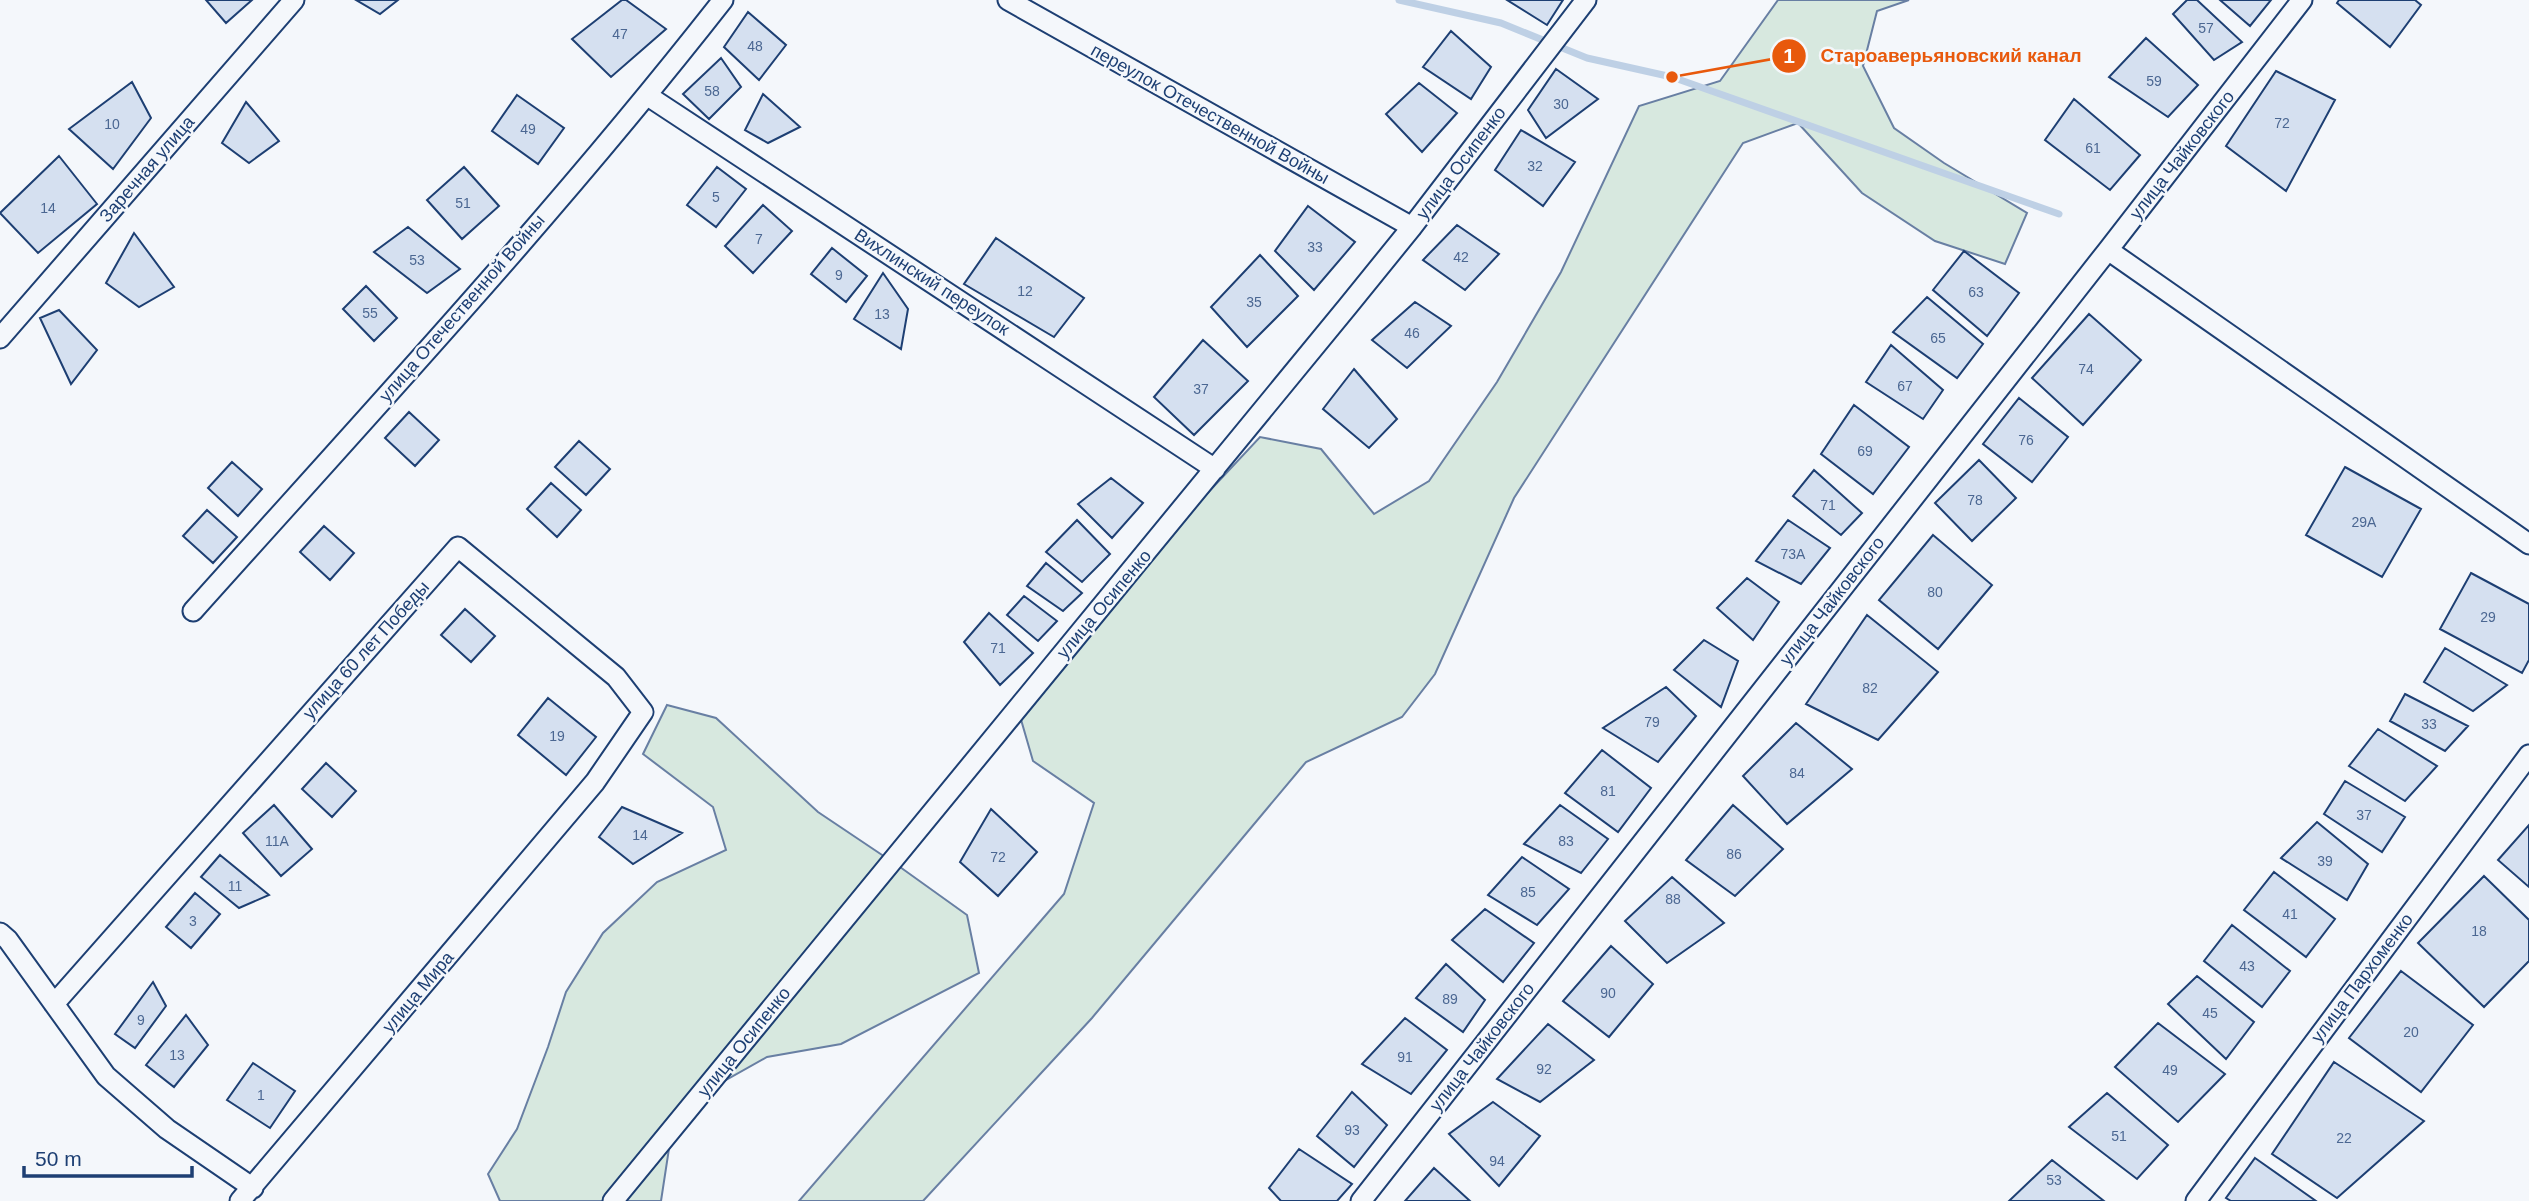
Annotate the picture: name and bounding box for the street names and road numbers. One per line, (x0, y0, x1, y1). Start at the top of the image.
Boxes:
street label: переулок Отечественной Войны (1087, 40, 1333, 188)
street label: улица Чайковского (2126, 87, 2238, 223)
street label: улица Осипенко (1412, 103, 1510, 223)
street label: Заречная улица (96, 111, 199, 226)
street label: улица Отечественной Войны (375, 210, 549, 406)
street label: Вихлинский переулок (851, 225, 1013, 340)
street label: улица Чайковского (1776, 533, 1888, 669)
street label: улица Осипенко (1053, 546, 1155, 662)
street label: улица 60 лет Победы (299, 577, 433, 723)
street label: улица Пархоменко (2307, 910, 2417, 1046)
street label: улица Мира (378, 947, 458, 1037)
street label: улица Чайковского (1426, 979, 1538, 1115)
street label: улица Осипенко (694, 983, 794, 1101)

